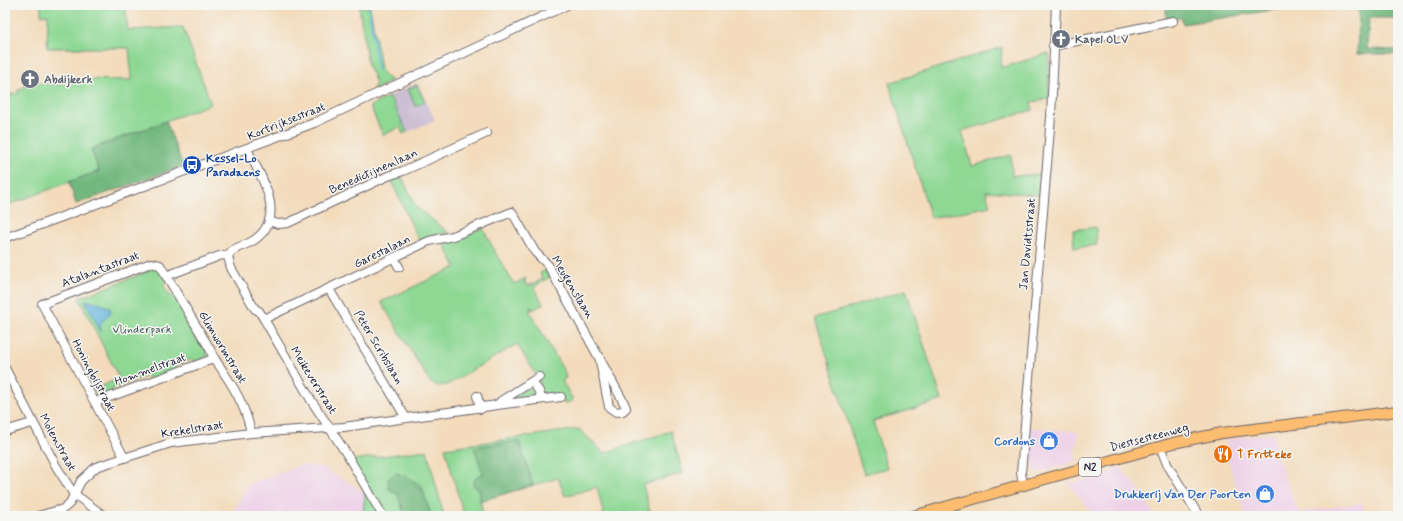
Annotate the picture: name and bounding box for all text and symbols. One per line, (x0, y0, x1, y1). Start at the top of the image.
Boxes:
church icon: Kapel OLV (1050, 28, 1072, 50)
place label: Kapel OLV (1075, 32, 1129, 48)
church icon: Abdijkerk (19, 68, 41, 90)
place label: Abdijkerk (44, 72, 93, 88)
street label: Kortrijksestraat (245, 99, 328, 145)
street label: Benedictijnenlaan (327, 145, 420, 199)
place label: Kessel-Lo Paradaens (206, 151, 261, 181)
bus stop icon: Kessel-Lo Paradaens (181, 154, 203, 176)
street label: Jan Davidtsstraat (1016, 197, 1040, 291)
street label: Garestalaan (352, 231, 413, 272)
street label: Atalantastraat (59, 248, 142, 292)
street label: Meugenslaan (546, 253, 598, 323)
street label: Glimwormstraat (194, 308, 250, 387)
street label: Peter Scribslaan (350, 308, 407, 388)
park label: Vlinderpark (112, 322, 172, 338)
street label: Honingbijstraat (67, 337, 119, 415)
street label: Meikeverstraat (286, 344, 341, 418)
street label: Hommelstraat (112, 349, 189, 390)
street label: Molenstraat (35, 411, 80, 474)
street label: Krekelstraat (160, 417, 225, 443)
street label: Diestsesteenweg (1108, 420, 1190, 456)
shop icon: Cordons (1038, 430, 1060, 452)
place label: Cordons (994, 434, 1036, 450)
restaurant icon: T Fritteke (1212, 443, 1234, 465)
place label: T Fritteke (1237, 447, 1293, 463)
road number: N2 (1079, 458, 1101, 476)
shop icon: Drukkerij Van Der Poorten (1254, 483, 1276, 505)
place label: Drukkerij Van Der Poorten (1114, 487, 1251, 503)

